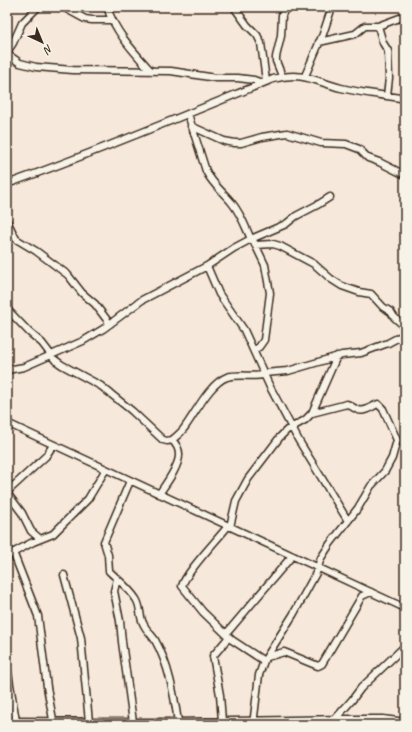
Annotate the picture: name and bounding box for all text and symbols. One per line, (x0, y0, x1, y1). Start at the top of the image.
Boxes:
north arrow (22, 22, 62, 62)
text: N (40, 42, 56, 58)

